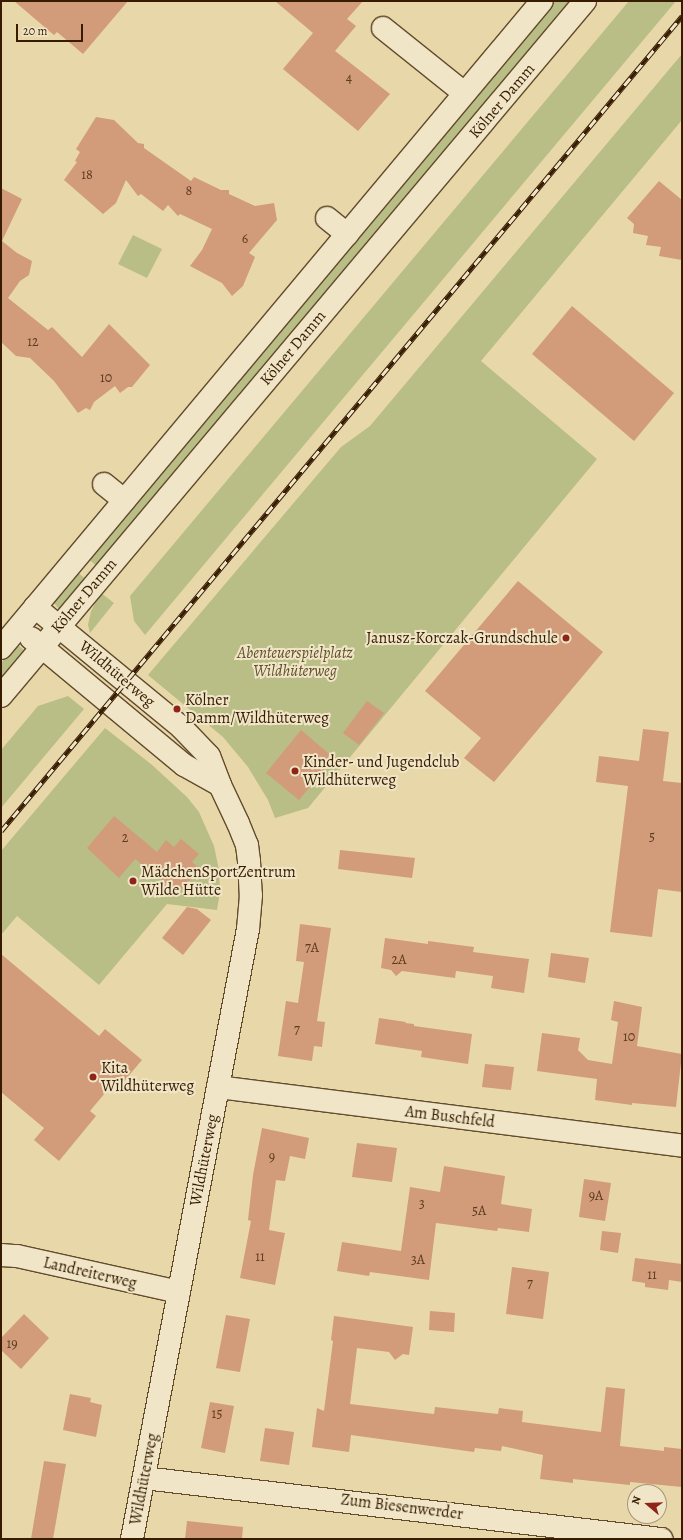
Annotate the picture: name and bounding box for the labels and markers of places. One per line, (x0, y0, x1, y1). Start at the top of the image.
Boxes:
place label: Janusz-Korczak-Grundschule (366, 628, 558, 648)
marker: Janusz-Korczak-Grundschule (561, 633, 571, 643)
place label: Kölner Damm/Wildhüterweg (185, 690, 329, 728)
marker: Kölner Damm/Wildhüterweg (172, 704, 182, 714)
place label: Kinder- und Jugendclub Wildhüterweg (303, 752, 460, 790)
marker: Kinder- und Jugendclub Wildhüterweg (290, 766, 300, 776)
place label: MädchenSportZentrum Wilde Hütte (141, 862, 296, 900)
marker: MädchenSportZentrum Wilde Hütte (128, 876, 138, 886)
place label: Kita Wildhüterweg (101, 1058, 194, 1096)
marker: Kita Wildhüterweg (88, 1072, 98, 1082)

